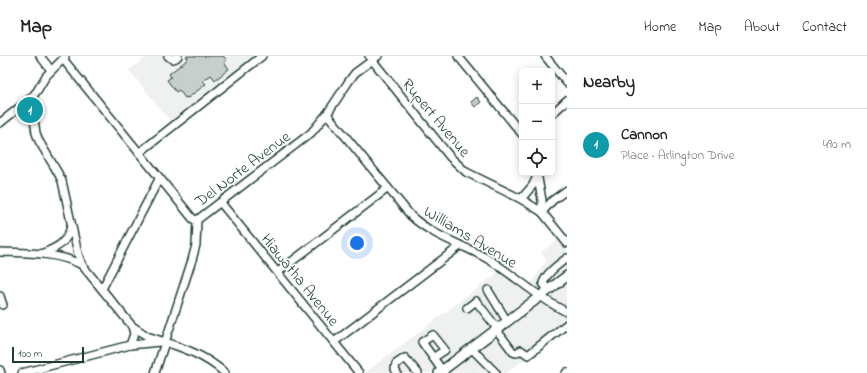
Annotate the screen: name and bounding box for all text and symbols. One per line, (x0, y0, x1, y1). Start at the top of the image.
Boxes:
text: Map (20, 14, 52, 41)
text: Home (644, 17, 676, 38)
text: Map (698, 17, 722, 38)
text: About (744, 17, 780, 38)
text: Contact (802, 17, 847, 38)
map controls (519, 68, 555, 176)
button: + (519, 68, 555, 104)
text: Nearby (583, 70, 635, 95)
street label: Rupert Avenue (395, 74, 476, 163)
pin: 1 (17, 95, 43, 125)
button: − (519, 104, 555, 140)
text: Cannon (621, 124, 667, 146)
street label: Del Norte Avenue (190, 125, 297, 214)
text: 1 (594, 135, 598, 154)
text: 490 m (823, 135, 851, 154)
button: locate (519, 140, 555, 176)
text: Place · Arlington Drive (621, 146, 735, 165)
street label: Williams Avenue (419, 200, 522, 276)
street label: Hiawatha Avenue (254, 229, 345, 333)
your location (347, 233, 367, 253)
scale bar (12, 345, 84, 364)
text: 100 m (18, 346, 42, 362)

